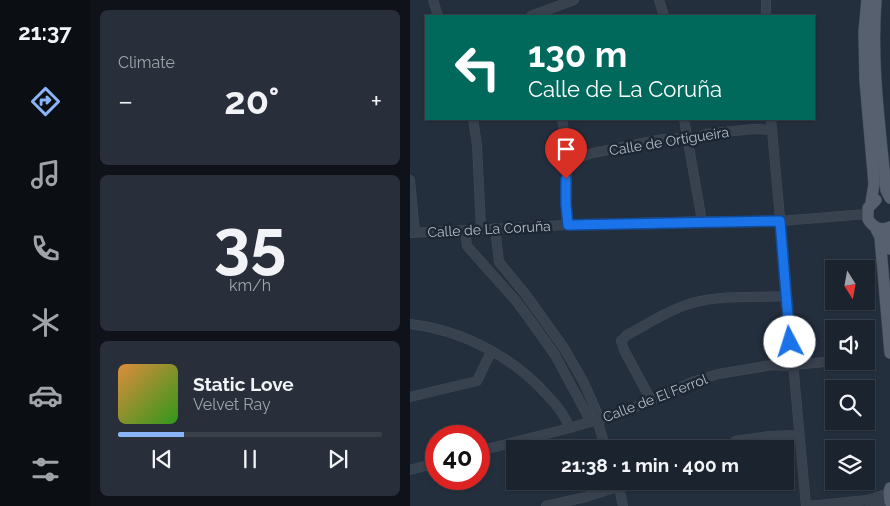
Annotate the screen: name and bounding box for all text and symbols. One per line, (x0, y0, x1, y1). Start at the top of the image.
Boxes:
text: 21:37 (18, 19, 72, 45)
text: 130 m (528, 34, 627, 75)
icon: left (445, 35, 510, 100)
text: Climate (118, 53, 175, 72)
text: Calle de La Coruña (528, 76, 722, 102)
text: 20° (224, 78, 279, 123)
icon: directions (28, 84, 63, 119)
text: − (118, 85, 133, 118)
text: + (370, 85, 382, 118)
street label: Calle de Ortigueira (608, 124, 730, 158)
pin (545, 128, 587, 179)
icon: arrive (552, 135, 580, 163)
icon: music (28, 157, 63, 192)
text: 35 (214, 205, 286, 281)
street label: Calle de La Coruña (427, 218, 551, 240)
icon: phone (28, 231, 63, 266)
north arrow (825, 260, 875, 310)
map controls (825, 260, 875, 490)
text: km/h (229, 276, 271, 295)
icon: climate (28, 305, 63, 340)
position arrow (763, 315, 815, 367)
button: sound (825, 320, 875, 370)
street label: Calle de El Ferrol (601, 371, 710, 425)
text: Static Love (193, 373, 294, 395)
icon: car (28, 378, 63, 413)
button: search (825, 380, 875, 430)
text: Velvet Ray (193, 395, 271, 414)
speed limit sign: 40 (425, 425, 490, 490)
button: layers (825, 440, 875, 490)
icon: previous (148, 445, 176, 473)
icon: pause (236, 445, 264, 473)
icon: next (324, 445, 352, 473)
icon: filters (28, 452, 63, 487)
text: 21:38 · 1 min · 400 m (561, 454, 739, 476)

